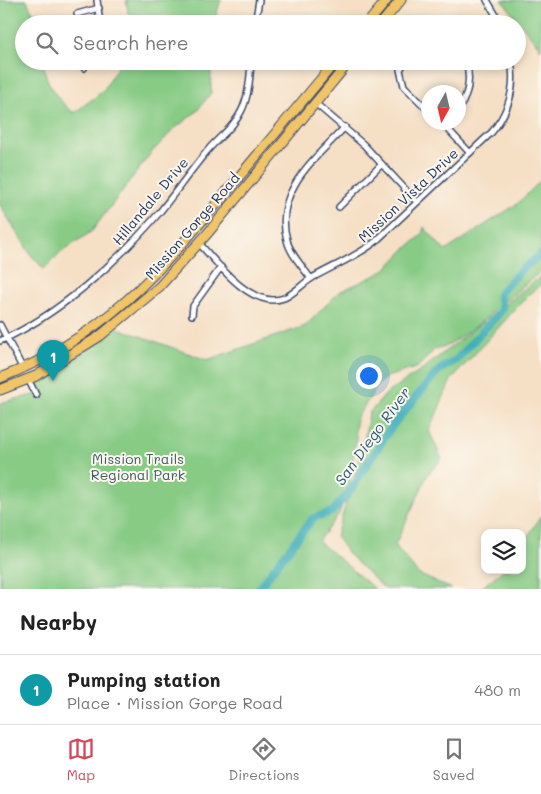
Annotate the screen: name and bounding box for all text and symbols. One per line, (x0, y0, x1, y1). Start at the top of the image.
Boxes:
search box (15, 15, 526, 70)
icon: search (33, 29, 61, 57)
text: Search here (73, 30, 189, 55)
north arrow (421, 85, 466, 130)
street label: Mission Vista Drive (354, 144, 462, 246)
street label: Hillandale Drive (108, 153, 192, 249)
street label: Mission Gorge Road (140, 168, 244, 283)
pin: 1 (37, 340, 69, 381)
your location (356, 363, 382, 389)
water label: San Diego River (330, 383, 415, 489)
park label: Mission Trails Regional Park (91, 449, 185, 484)
map controls (481, 529, 526, 574)
button: layers (481, 529, 526, 574)
text: Nearby (20, 608, 97, 635)
text: Pumping station (67, 667, 220, 692)
text: 1 (32, 679, 40, 700)
text: 480 m (474, 679, 521, 700)
text: Place · Mission Gorge Road (67, 692, 282, 713)
tab: Map (67, 735, 95, 784)
tab: Directions (228, 735, 300, 784)
tab: Saved (433, 735, 474, 784)

